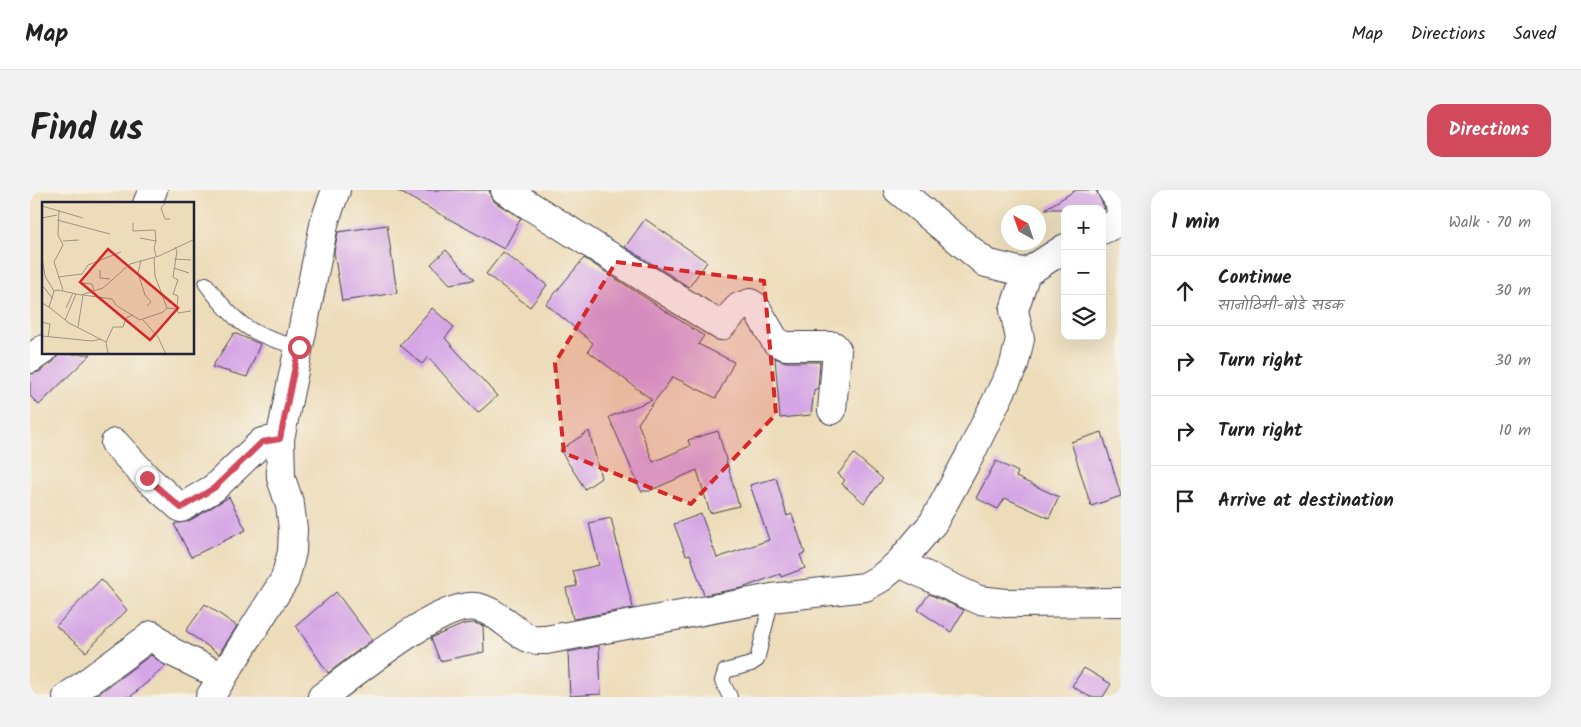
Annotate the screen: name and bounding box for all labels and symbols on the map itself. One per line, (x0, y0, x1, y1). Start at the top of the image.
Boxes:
inset map (42, 202, 195, 355)
north arrow (1001, 205, 1046, 250)
route start (288, 336, 311, 359)
route end (136, 467, 159, 490)

